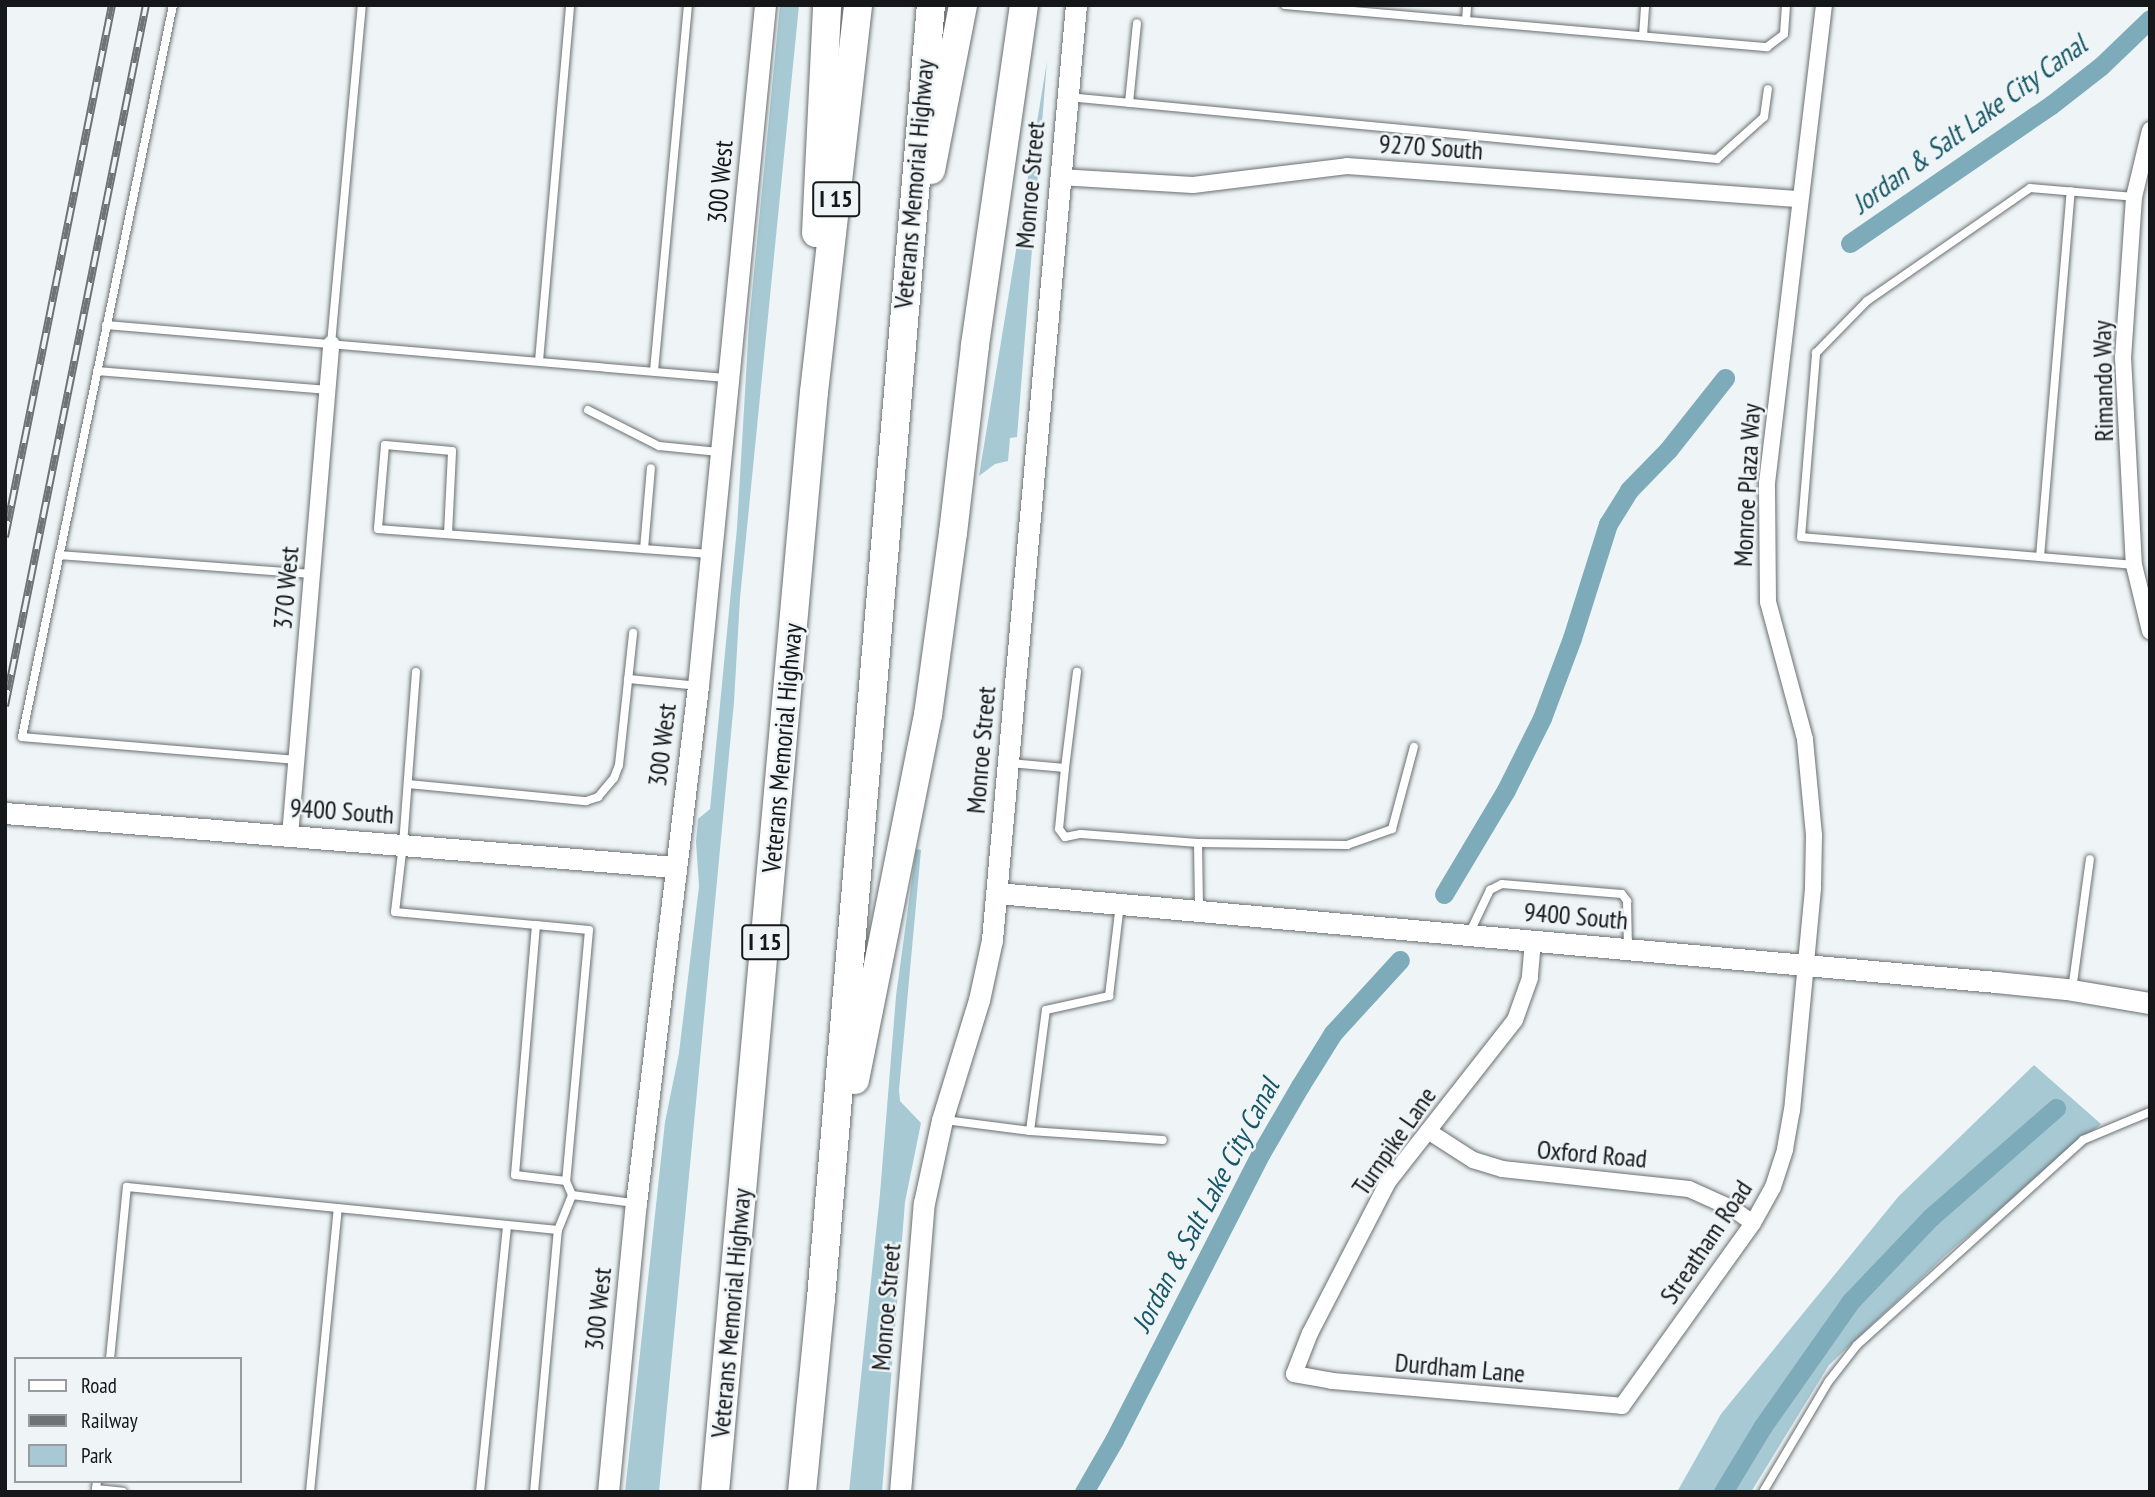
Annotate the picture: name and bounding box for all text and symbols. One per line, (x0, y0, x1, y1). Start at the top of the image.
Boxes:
water label: Jordan & Salt Lake City Canal (1845, 27, 2093, 221)
street label: Veterans Memorial Highway (888, 58, 940, 310)
street label: Monroe Street (1009, 120, 1051, 250)
street label: 9270 South (1378, 128, 1484, 166)
street label: 300 West (701, 139, 739, 225)
road number: I 15 (812, 178, 860, 219)
street label: Rimando Way (2086, 320, 2120, 442)
street label: Monroe Plaza Way (1727, 402, 1767, 568)
street label: 370 West (267, 545, 305, 631)
street label: Veterans Memorial Highway (756, 622, 808, 874)
street label: Monroe Street (960, 685, 1002, 815)
street label: 300 West (641, 701, 683, 789)
street label: 9400 South (289, 792, 395, 830)
street label: 9400 South (1523, 896, 1629, 936)
road number: I 15 (740, 922, 790, 962)
water label: Jordan & Salt Lake City Canal (1124, 1072, 1286, 1338)
street label: Turnpike Lane (1345, 1081, 1443, 1201)
street label: Oxford Road (1536, 1134, 1648, 1174)
street label: Streatham Road (1653, 1174, 1759, 1310)
street label: Veterans Memorial Highway (705, 1187, 757, 1439)
street label: Monroe Street (865, 1242, 907, 1372)
street label: 300 West (578, 1266, 618, 1352)
street label: Durdham Lane (1394, 1347, 1526, 1389)
legend (14, 1357, 242, 1483)
text: Road (81, 1372, 117, 1399)
text: Railway (81, 1407, 138, 1434)
text: Park (81, 1442, 112, 1469)

